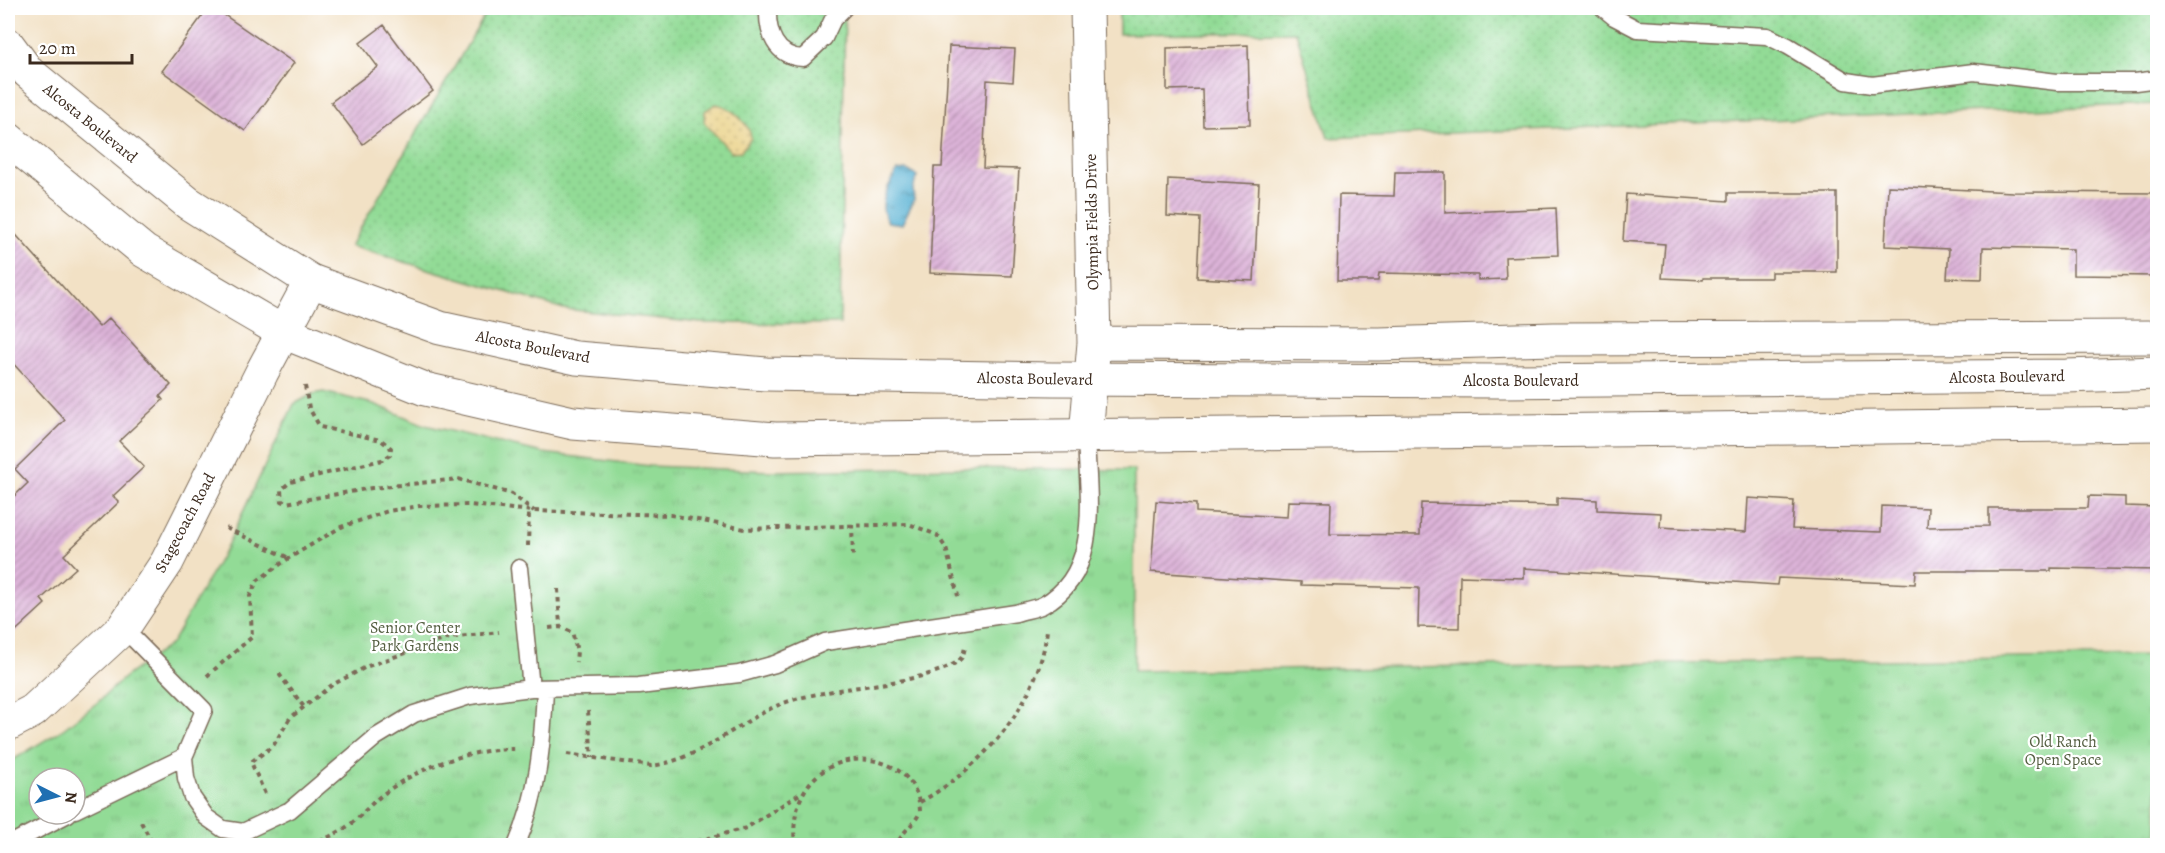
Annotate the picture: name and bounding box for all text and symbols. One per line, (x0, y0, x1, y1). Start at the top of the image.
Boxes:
scale bar (30, 27, 132, 65)
text: 20 m (39, 36, 76, 60)
street label: Alcosta Boulevard (37, 77, 142, 168)
street label: Olympia Fields Drive (1080, 154, 1104, 290)
street label: Alcosta Boulevard (473, 325, 592, 369)
street label: Alcosta Boulevard (1948, 365, 2065, 389)
street label: Alcosta Boulevard (976, 367, 1093, 391)
street label: Alcosta Boulevard (1462, 370, 1579, 392)
street label: Stagecoach Road (149, 469, 221, 577)
park label: Senior Center Park Gardens (370, 617, 460, 657)
park label: Old Ranch Open Space (2025, 731, 2101, 771)
north arrow (27, 766, 87, 826)
text: N (59, 791, 82, 805)

